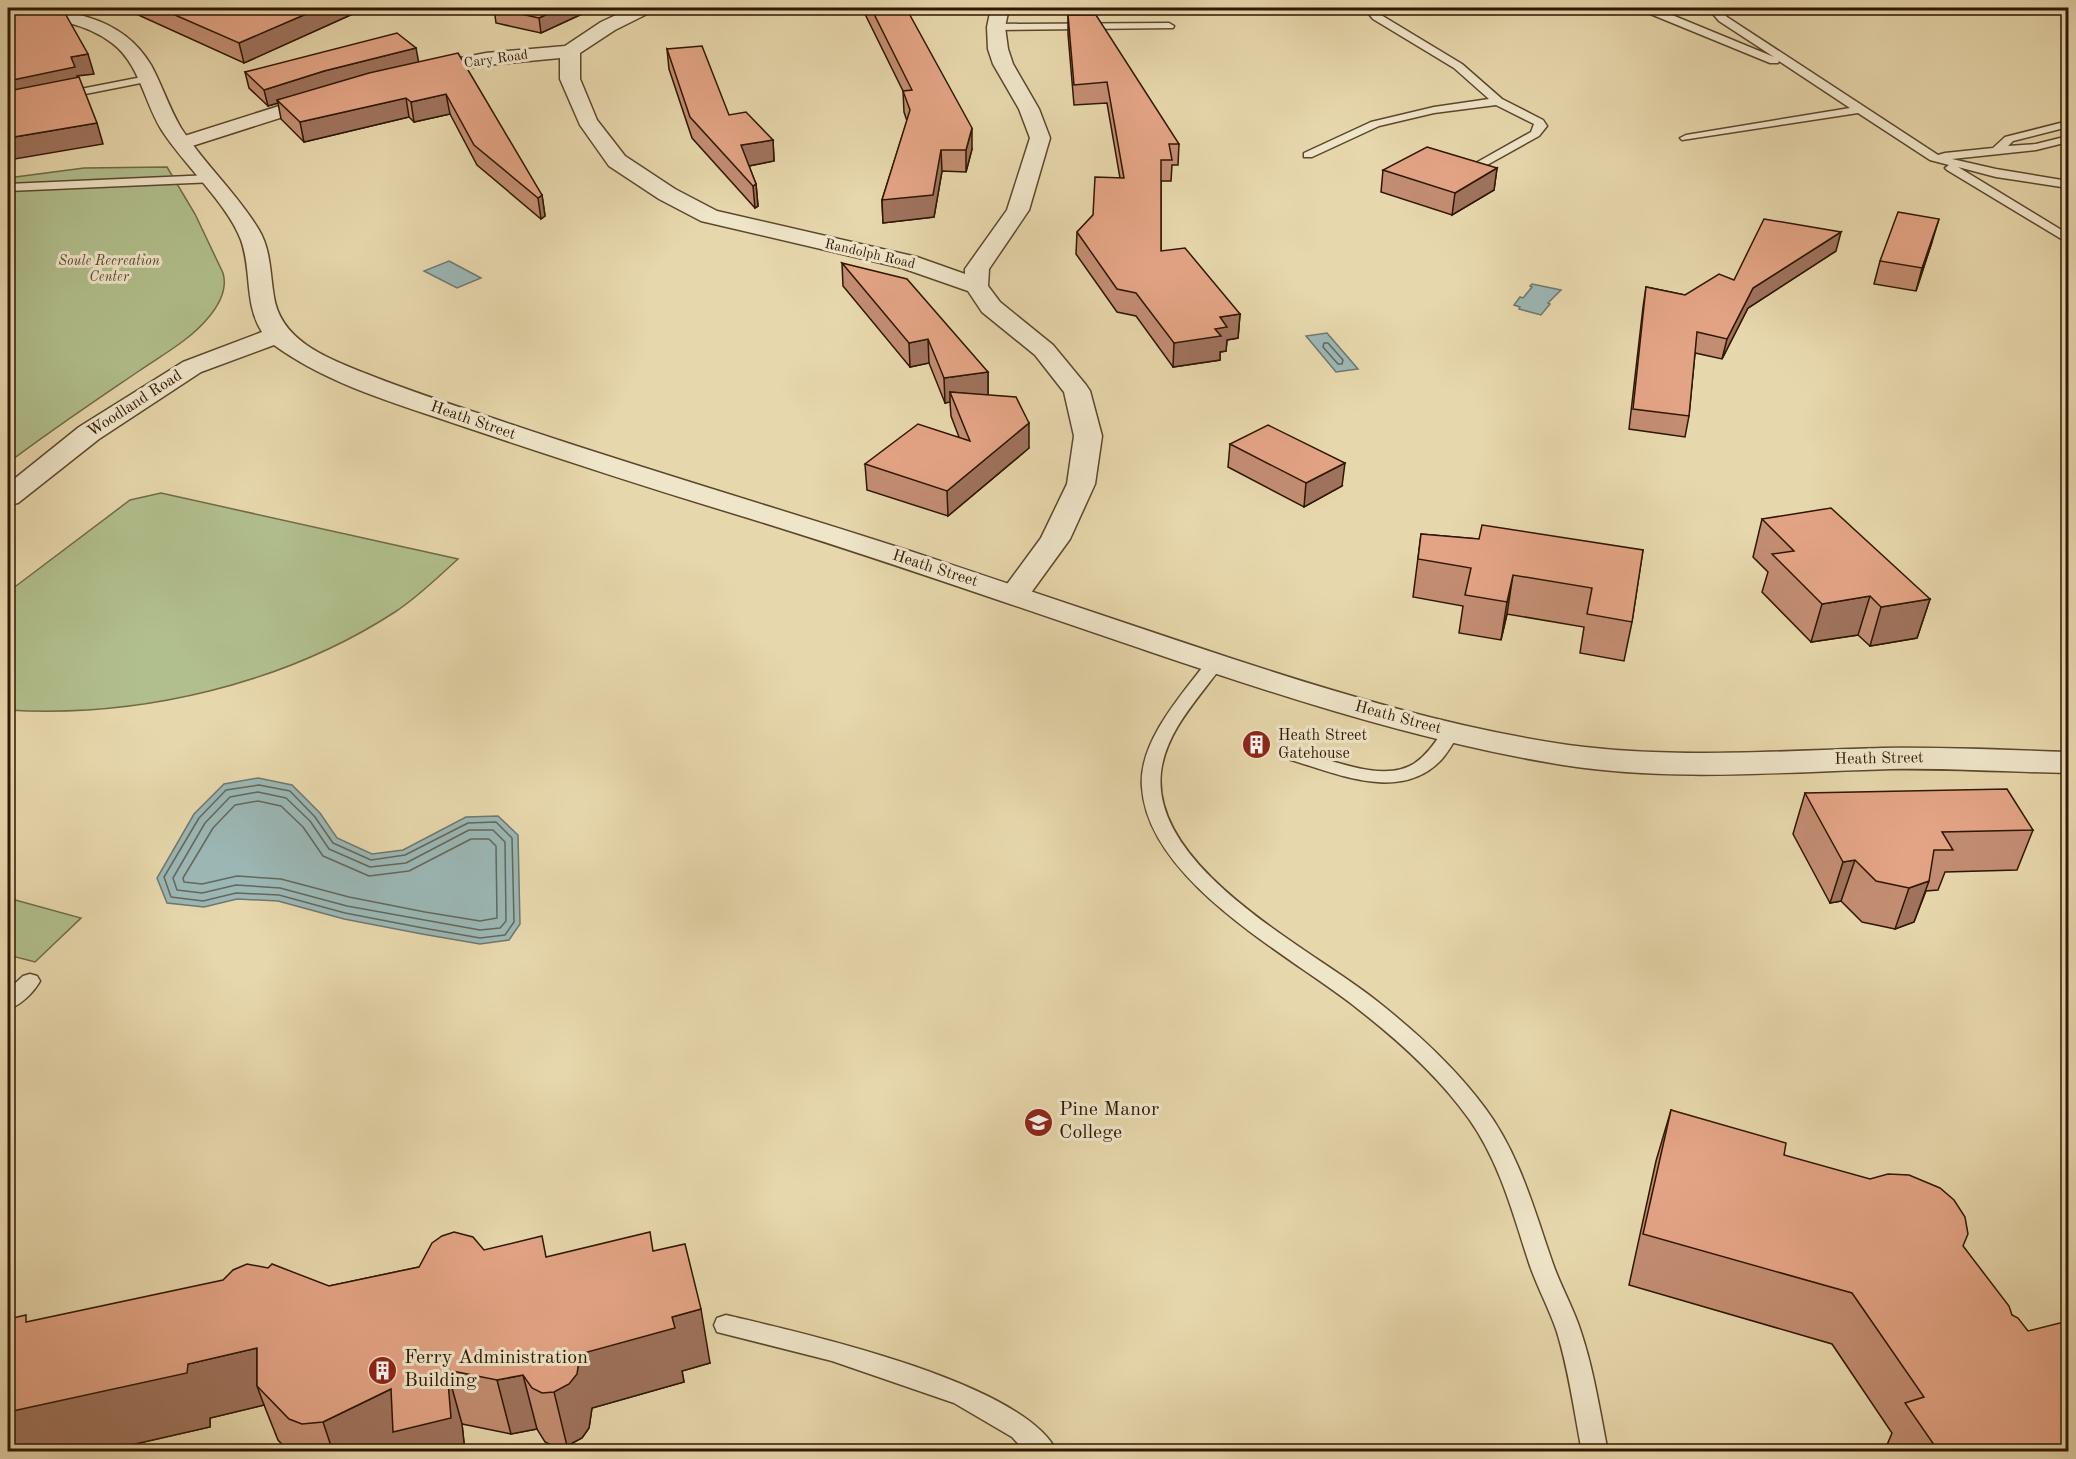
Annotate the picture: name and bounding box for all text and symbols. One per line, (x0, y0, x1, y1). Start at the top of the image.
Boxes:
street label: Cary Road (463, 48, 529, 70)
street label: Randolph Road (823, 237, 917, 271)
park label: Soule Recreation Center (58, 254, 160, 284)
street label: Woodland Road (85, 368, 185, 440)
street label: Heath Street (428, 399, 518, 443)
street label: Heath Street (890, 548, 980, 590)
street label: Heath Street (1353, 699, 1443, 737)
place label: Heath Street Gatehouse (1278, 728, 1367, 762)
building icon: Heath Street Gatehouse (1241, 729, 1273, 761)
street label: Heath Street (1834, 750, 1924, 768)
place label: Pine Manor College (1059, 1100, 1159, 1143)
school or university icon: Pine Manor College (1022, 1106, 1054, 1138)
place label: Ferry Administration Building (404, 1348, 588, 1391)
building icon: Ferry Administration Building (367, 1354, 399, 1386)

